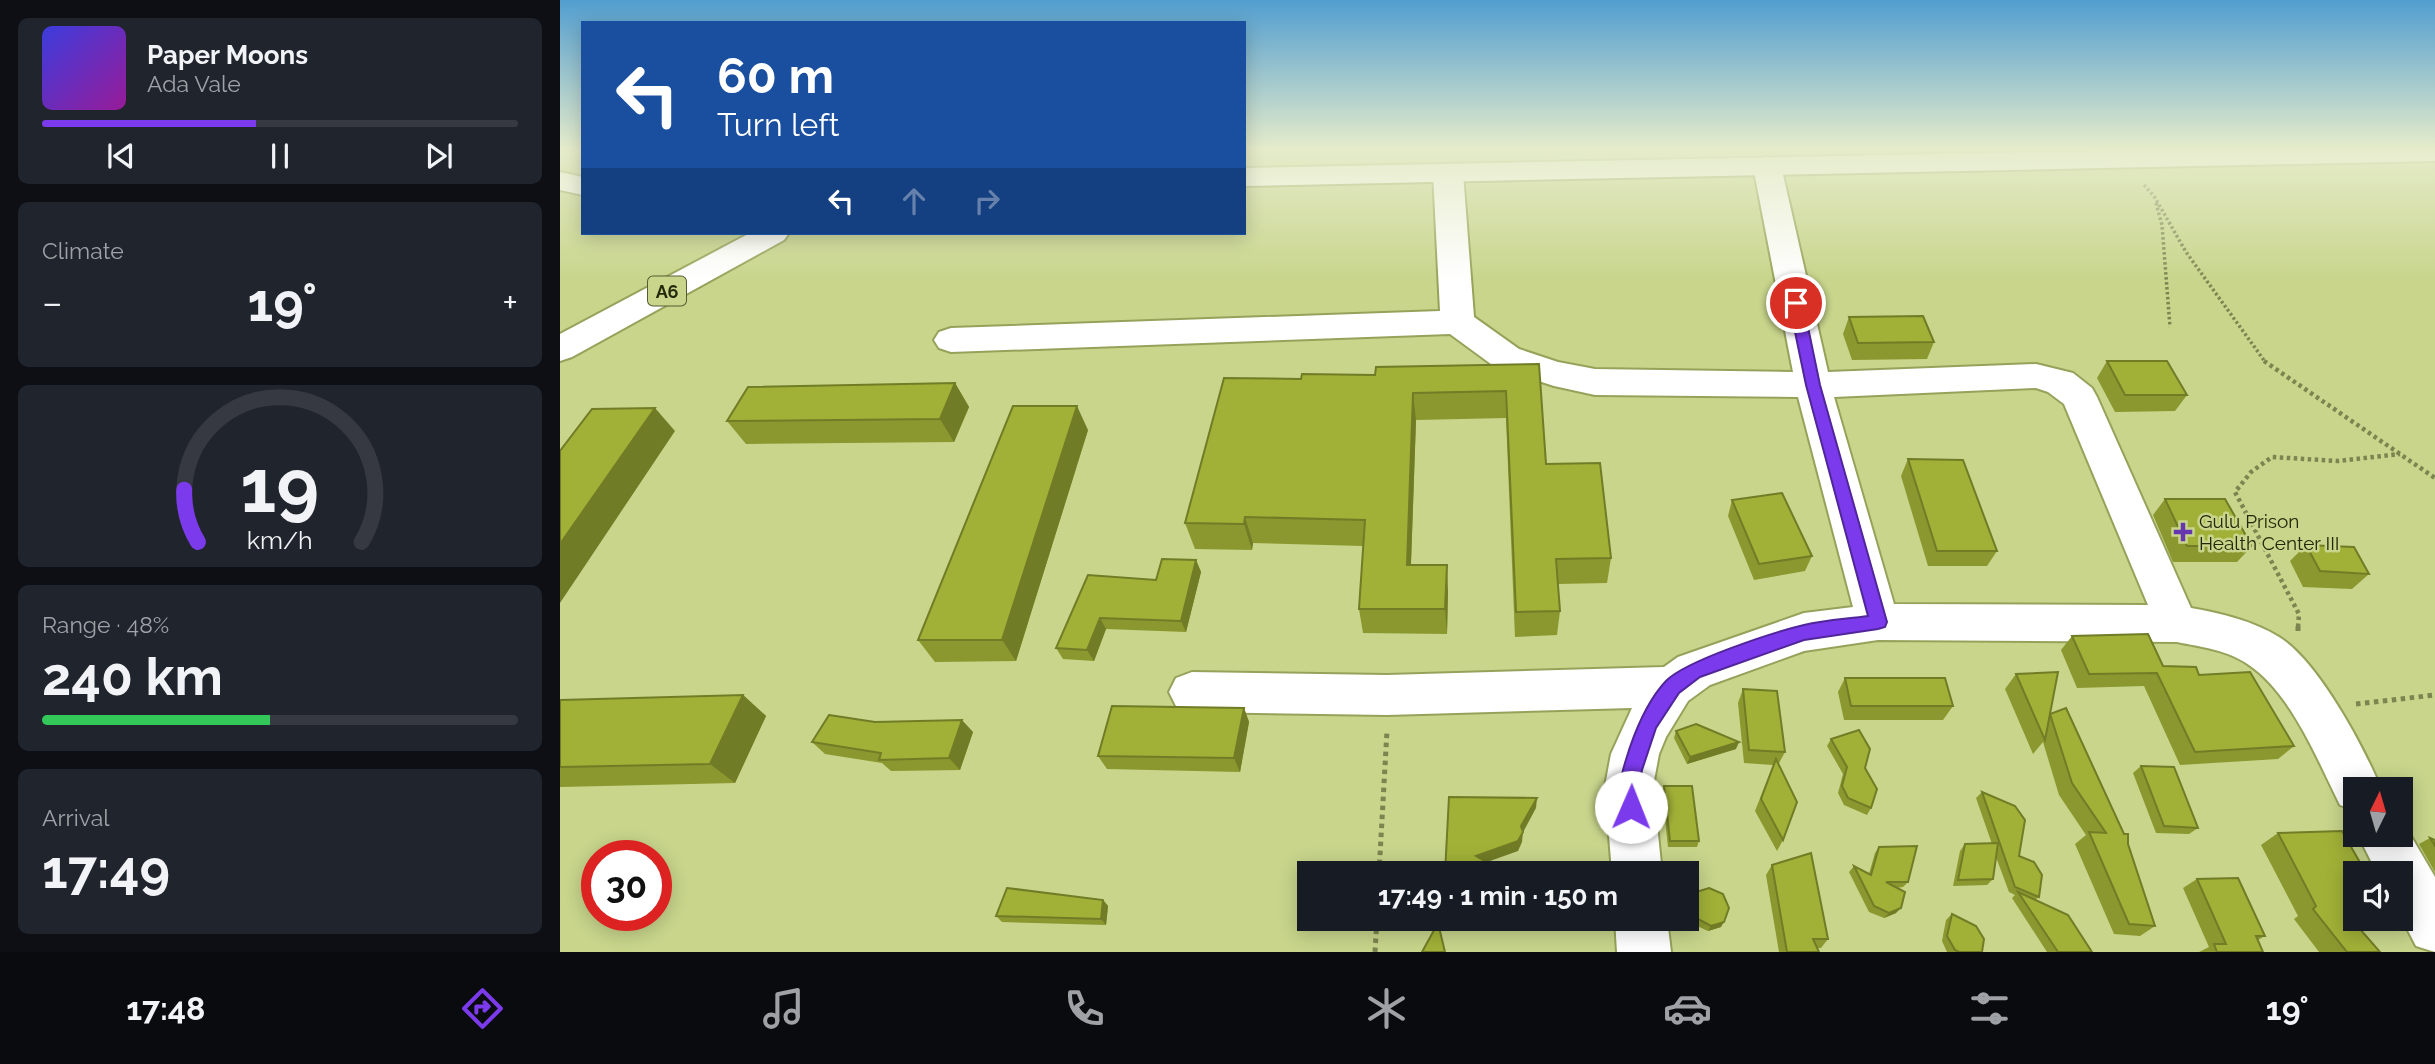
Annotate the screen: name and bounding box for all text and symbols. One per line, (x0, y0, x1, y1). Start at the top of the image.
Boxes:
text: Paper Moons (147, 40, 308, 70)
text: 60 m (717, 47, 834, 104)
icon: left (602, 49, 693, 140)
text: Ada Vale (147, 70, 241, 97)
text: Turn left (717, 106, 839, 143)
icon: previous (102, 137, 140, 175)
icon: pause (261, 137, 299, 175)
icon: next (420, 137, 458, 175)
icon: left (822, 182, 860, 220)
icon: ahead (895, 182, 933, 220)
icon: right (968, 182, 1006, 220)
text: Climate (42, 237, 124, 264)
text: 19° (248, 272, 317, 333)
pin (1766, 273, 1826, 333)
road number: A6 (648, 276, 686, 306)
text: − (42, 280, 62, 325)
text: + (502, 280, 518, 325)
icon: arrive (1777, 284, 1815, 322)
text: 19 (241, 444, 319, 529)
place label: Gulu Prison Health Center III (2199, 510, 2340, 554)
marker: Gulu Prison Health Center III (2173, 522, 2193, 542)
text: km/h (247, 525, 313, 555)
text: Range · 48% (42, 611, 169, 638)
text: 240 km (42, 646, 223, 707)
position arrow (1594, 770, 1668, 844)
north arrow (2343, 777, 2413, 847)
map controls (2343, 777, 2413, 931)
text: Arrival (42, 804, 109, 831)
text: 17:49 (42, 839, 170, 900)
speed limit sign: 30 (581, 840, 672, 931)
button: sound (2343, 861, 2413, 931)
text: 17:49 · 1 min · 150 m (1378, 881, 1618, 911)
icon: directions (458, 984, 507, 1033)
icon: music (759, 984, 808, 1033)
icon: phone (1060, 984, 1109, 1033)
icon: climate (1362, 984, 1411, 1033)
icon: car (1663, 984, 1712, 1033)
icon: filters (1965, 984, 2014, 1033)
text: 17:48 (126, 990, 205, 1027)
text: 19° (2266, 990, 2309, 1027)

